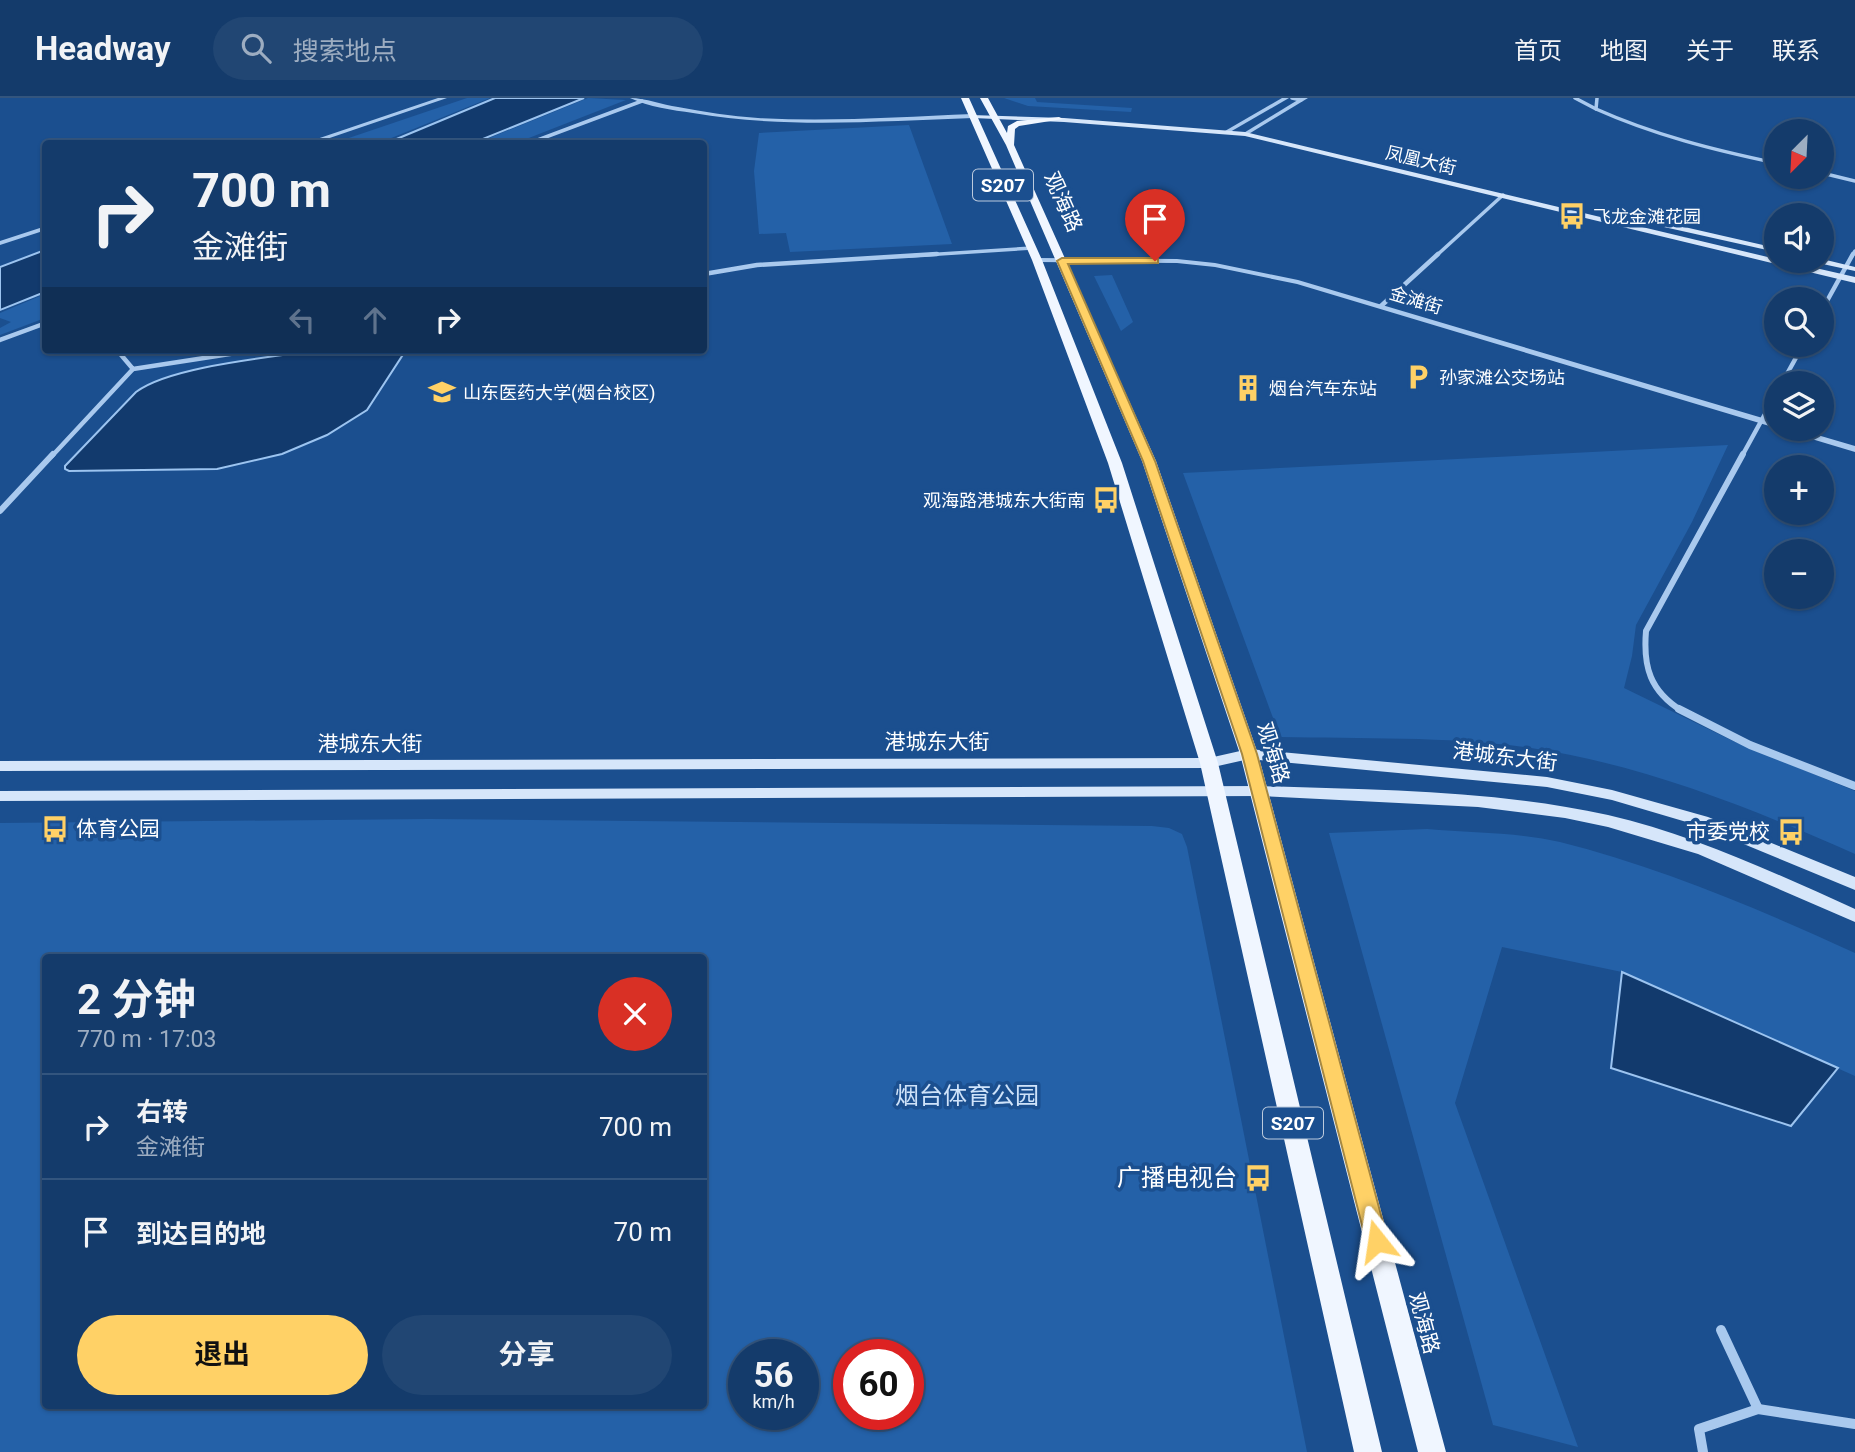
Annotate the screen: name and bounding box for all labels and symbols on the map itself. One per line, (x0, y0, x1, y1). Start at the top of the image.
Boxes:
north arrow (1764, 119, 1834, 189)
street label: 凤凰大街 (1384, 142, 1458, 178)
street label: 观海路 (1039, 168, 1087, 236)
road number: S207 (973, 170, 1033, 200)
pin (1125, 189, 1185, 261)
bus stop icon: 飞龙金滩花园 (1557, 201, 1587, 231)
place label: 飞龙金滩花园 (1593, 206, 1701, 227)
street label: 金滩街 (1387, 282, 1445, 318)
parking icon: 孙家滩公交场站 (1403, 362, 1433, 392)
place label: 孙家滩公交场站 (1439, 367, 1565, 388)
building icon: 烟台汽车东站 (1233, 373, 1263, 403)
school or university icon: 山东医药大学(烟台校区) (427, 377, 457, 407)
place label: 烟台汽车东站 (1269, 378, 1377, 399)
place label: 山东医药大学(烟台校区) (463, 382, 655, 404)
bus stop icon: 观海路港城东大街南 (1091, 485, 1121, 515)
place label: 观海路港城东大街南 (923, 490, 1085, 511)
street label: 观海路 (1252, 719, 1294, 787)
street label: 港城东大街 (885, 730, 990, 754)
street label: 港城东大街 (318, 732, 423, 756)
street label: 港城东大街 (1451, 739, 1559, 775)
bus stop icon: 体育公园 (40, 814, 70, 844)
place label: 体育公园 (76, 817, 160, 841)
bus stop icon: 市委党校 (1776, 817, 1806, 847)
place label: 市委党校 (1686, 820, 1770, 844)
park label: 烟台体育公园 (895, 1082, 1039, 1110)
road number: S207 (1263, 1107, 1323, 1138)
bus stop icon: 广播电视台 (1243, 1163, 1273, 1193)
place label: 广播电视台 (1117, 1164, 1237, 1192)
position arrow (1340, 1204, 1414, 1278)
street label: 观海路 (1404, 1289, 1444, 1357)
speed limit sign: 60 (833, 1339, 924, 1430)

